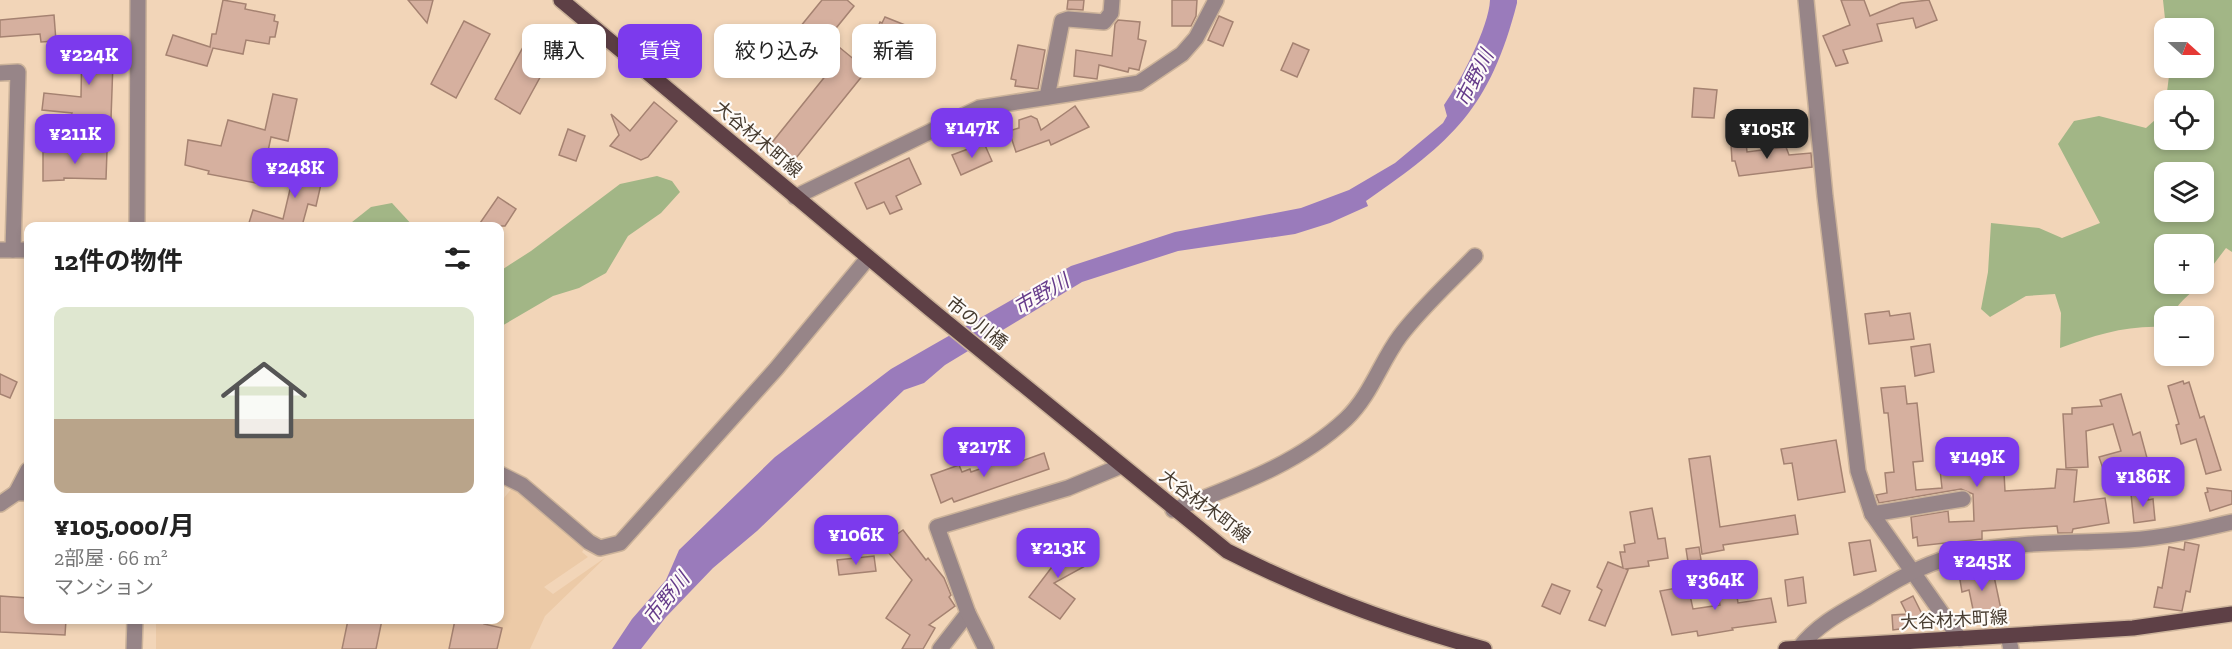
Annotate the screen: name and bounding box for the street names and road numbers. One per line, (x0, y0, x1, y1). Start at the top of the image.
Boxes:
street label: 大谷材木町線 (710, 96, 806, 182)
street label: 市の川橋 (942, 292, 1012, 354)
street label: 大谷材木町線 (1155, 465, 1255, 547)
street label: 大谷材木町線 (1899, 606, 2009, 634)

